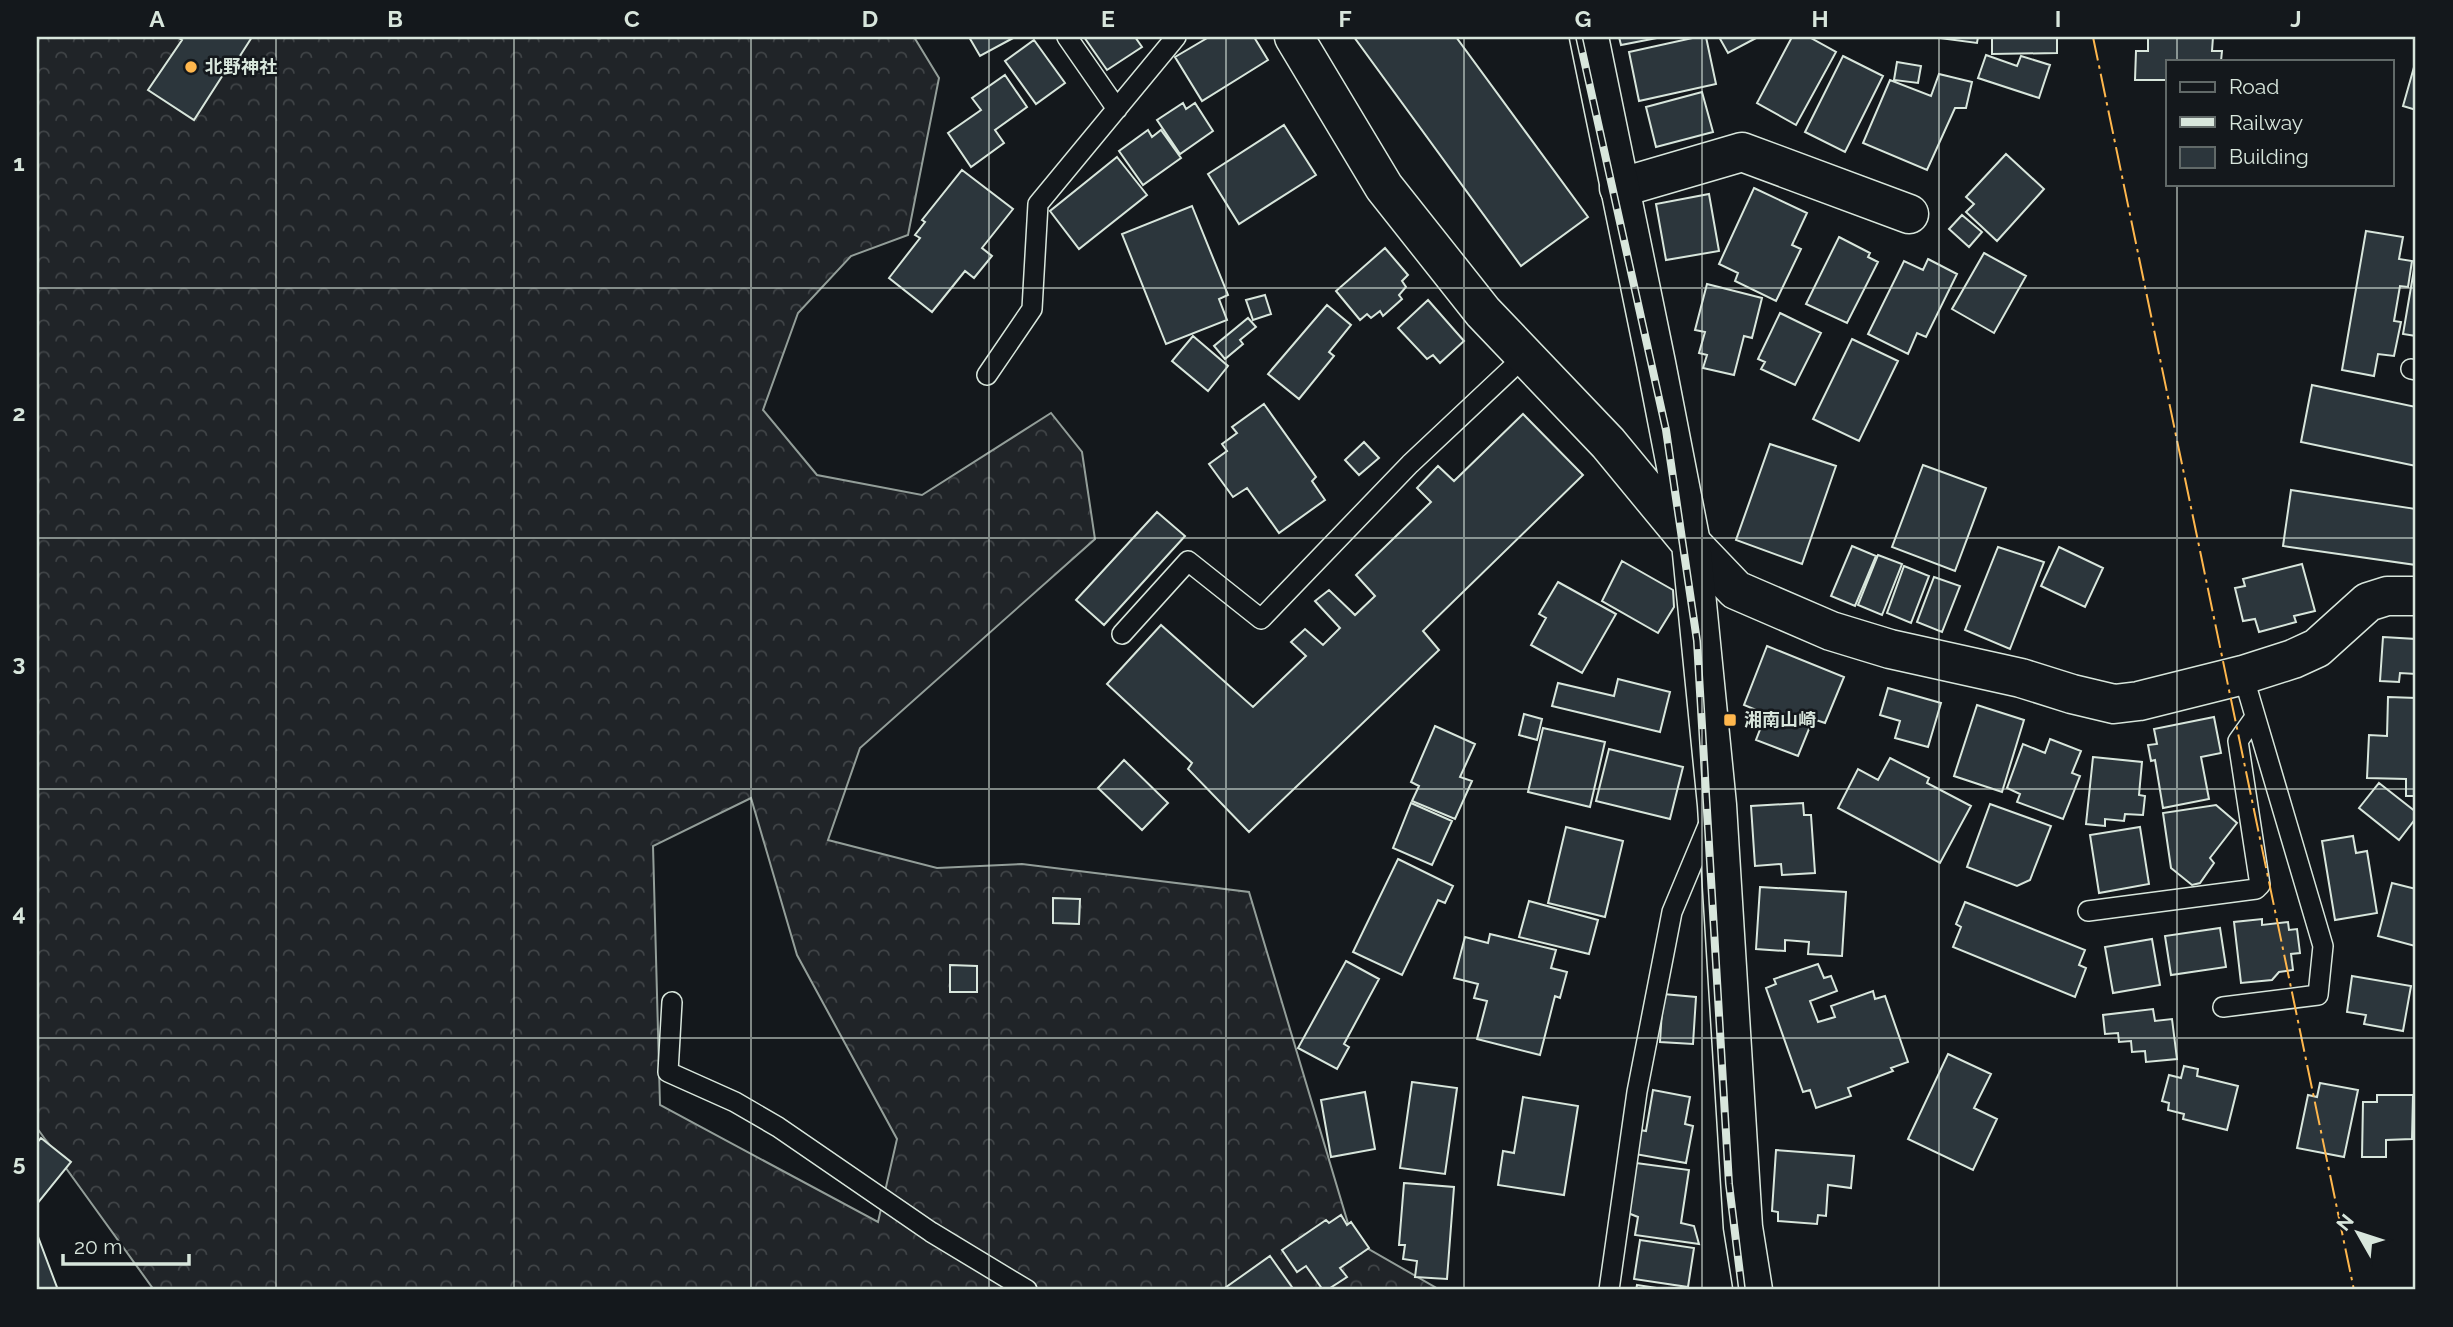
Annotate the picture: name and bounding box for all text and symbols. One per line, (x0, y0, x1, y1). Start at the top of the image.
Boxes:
text: A (149, 5, 165, 32)
text: B (387, 5, 403, 32)
text: C (624, 5, 640, 32)
text: D (862, 5, 878, 32)
text: E (1101, 5, 1115, 32)
text: F (1338, 5, 1352, 32)
text: G (1575, 5, 1591, 32)
text: H (1811, 5, 1829, 32)
text: I (2055, 5, 2061, 32)
text: J (2290, 5, 2302, 32)
place label: 北野神社 (205, 56, 277, 77)
marker: 北野神社 (183, 59, 199, 75)
legend (2166, 60, 2394, 186)
text: Road (2229, 74, 2279, 99)
text: Railway (2229, 110, 2303, 135)
text: Building (2229, 144, 2309, 169)
text: 1 (13, 149, 25, 176)
text: 2 (13, 399, 25, 426)
text: 3 (13, 649, 25, 676)
place label: 湘南山崎 (1744, 709, 1816, 730)
marker: 湘南山崎 (1722, 712, 1738, 728)
text: 4 (12, 899, 26, 926)
text: 5 (13, 1149, 26, 1176)
north arrow (2324, 1198, 2394, 1268)
text: N (2332, 1210, 2358, 1235)
scale bar (63, 1222, 189, 1266)
text: 20 m (74, 1234, 122, 1259)

